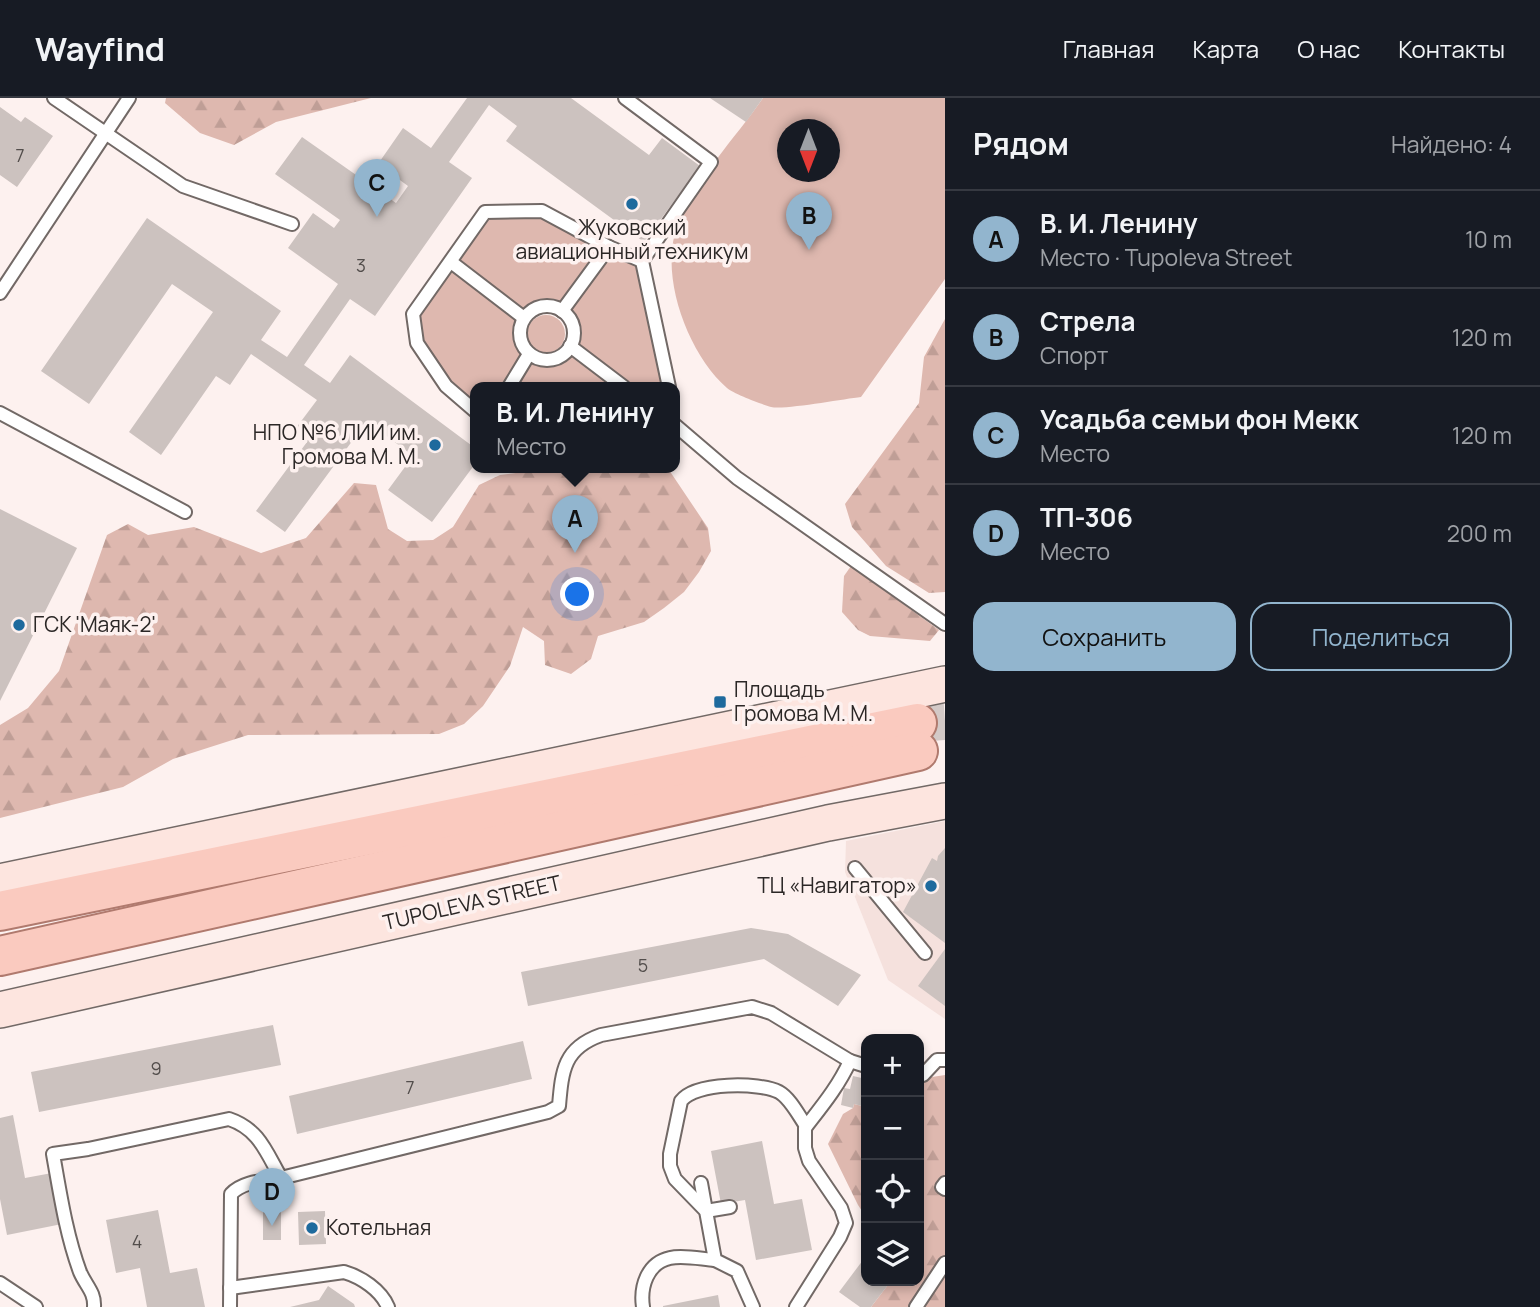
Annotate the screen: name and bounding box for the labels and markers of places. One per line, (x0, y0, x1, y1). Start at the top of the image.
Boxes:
pin: C (354, 159, 400, 217)
pin: B (786, 192, 832, 250)
marker: Жуковский авиационный техникум (624, 196, 640, 212)
place label: Жуковский авиационный техникум (516, 213, 748, 265)
place label: НПО №6 ЛИИ им. Громова М. М. (253, 418, 421, 470)
marker: НПО №6 ЛИИ им. Громова М. М. (427, 437, 443, 453)
pin: A (552, 495, 598, 553)
place label: ГСК 'Маяк-2' (33, 610, 156, 638)
marker: ГСК 'Маяк-2' (11, 617, 27, 633)
place label: Площадь Громова М. М. (734, 675, 873, 727)
marker: Площадь Громова М. М. (712, 694, 728, 710)
place label: ТЦ «Навигатор» (757, 871, 917, 899)
marker: ТЦ «Навигатор» (923, 878, 939, 894)
pin: D (249, 1168, 295, 1226)
place label: Котельная (326, 1213, 431, 1241)
marker: Котельная (304, 1220, 320, 1236)

